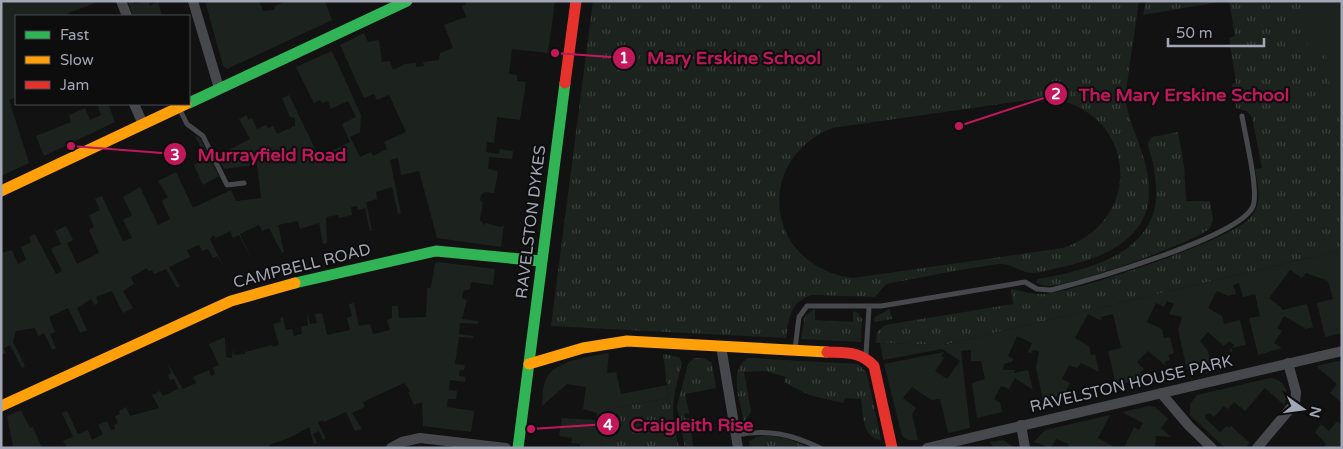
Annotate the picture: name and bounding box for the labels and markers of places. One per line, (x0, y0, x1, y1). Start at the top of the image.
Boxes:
callout: Mary Erskine School (612, 42, 831, 75)
callout: The Mary Erskine School (1043, 78, 1299, 111)
callout: Murrayfield Road (163, 138, 357, 171)
callout: Craigleith Rise (596, 408, 764, 441)

